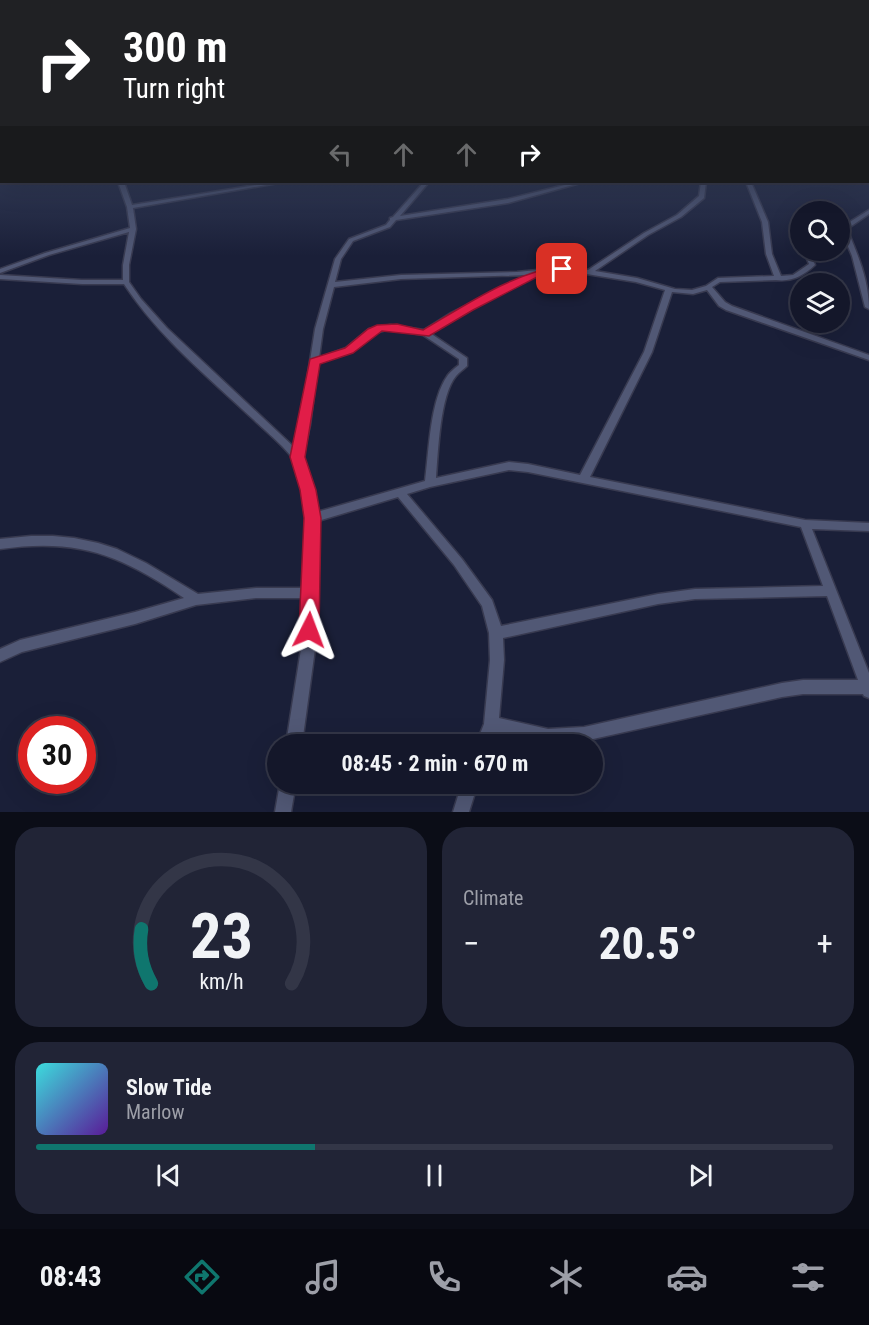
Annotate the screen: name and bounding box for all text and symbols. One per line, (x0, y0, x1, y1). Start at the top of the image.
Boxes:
text: 300 m (123, 23, 228, 72)
icon: right (24, 24, 102, 102)
text: Turn right (123, 73, 225, 105)
icon: left (324, 138, 357, 171)
icon: ahead (387, 138, 420, 171)
icon: ahead (450, 138, 483, 171)
icon: right (513, 138, 546, 171)
map controls (790, 201, 850, 333)
button: search (790, 201, 850, 261)
pin (536, 243, 587, 294)
icon: arrive (545, 252, 578, 285)
button: layers (790, 273, 850, 333)
position arrow (277, 598, 341, 662)
speed limit sign: 30 (18, 716, 96, 794)
text: 08:45 · 2 min · 670 m (342, 751, 528, 776)
text: Climate (463, 886, 523, 910)
text: 23 (189, 900, 253, 973)
text: 20.5° (599, 917, 697, 970)
text: − (463, 924, 480, 963)
text: + (817, 924, 833, 963)
text: km/h (199, 969, 243, 994)
text: Slow Tide (126, 1075, 212, 1100)
text: Marlow (126, 1100, 184, 1124)
icon: previous (152, 1159, 185, 1192)
icon: pause (418, 1159, 451, 1192)
icon: next (684, 1159, 717, 1192)
icon: directions (181, 1256, 223, 1298)
icon: music (302, 1256, 344, 1298)
icon: phone (423, 1256, 465, 1298)
icon: climate (545, 1256, 587, 1298)
icon: car (666, 1256, 708, 1298)
icon: filters (787, 1256, 829, 1298)
text: 08:43 (40, 1261, 102, 1293)

